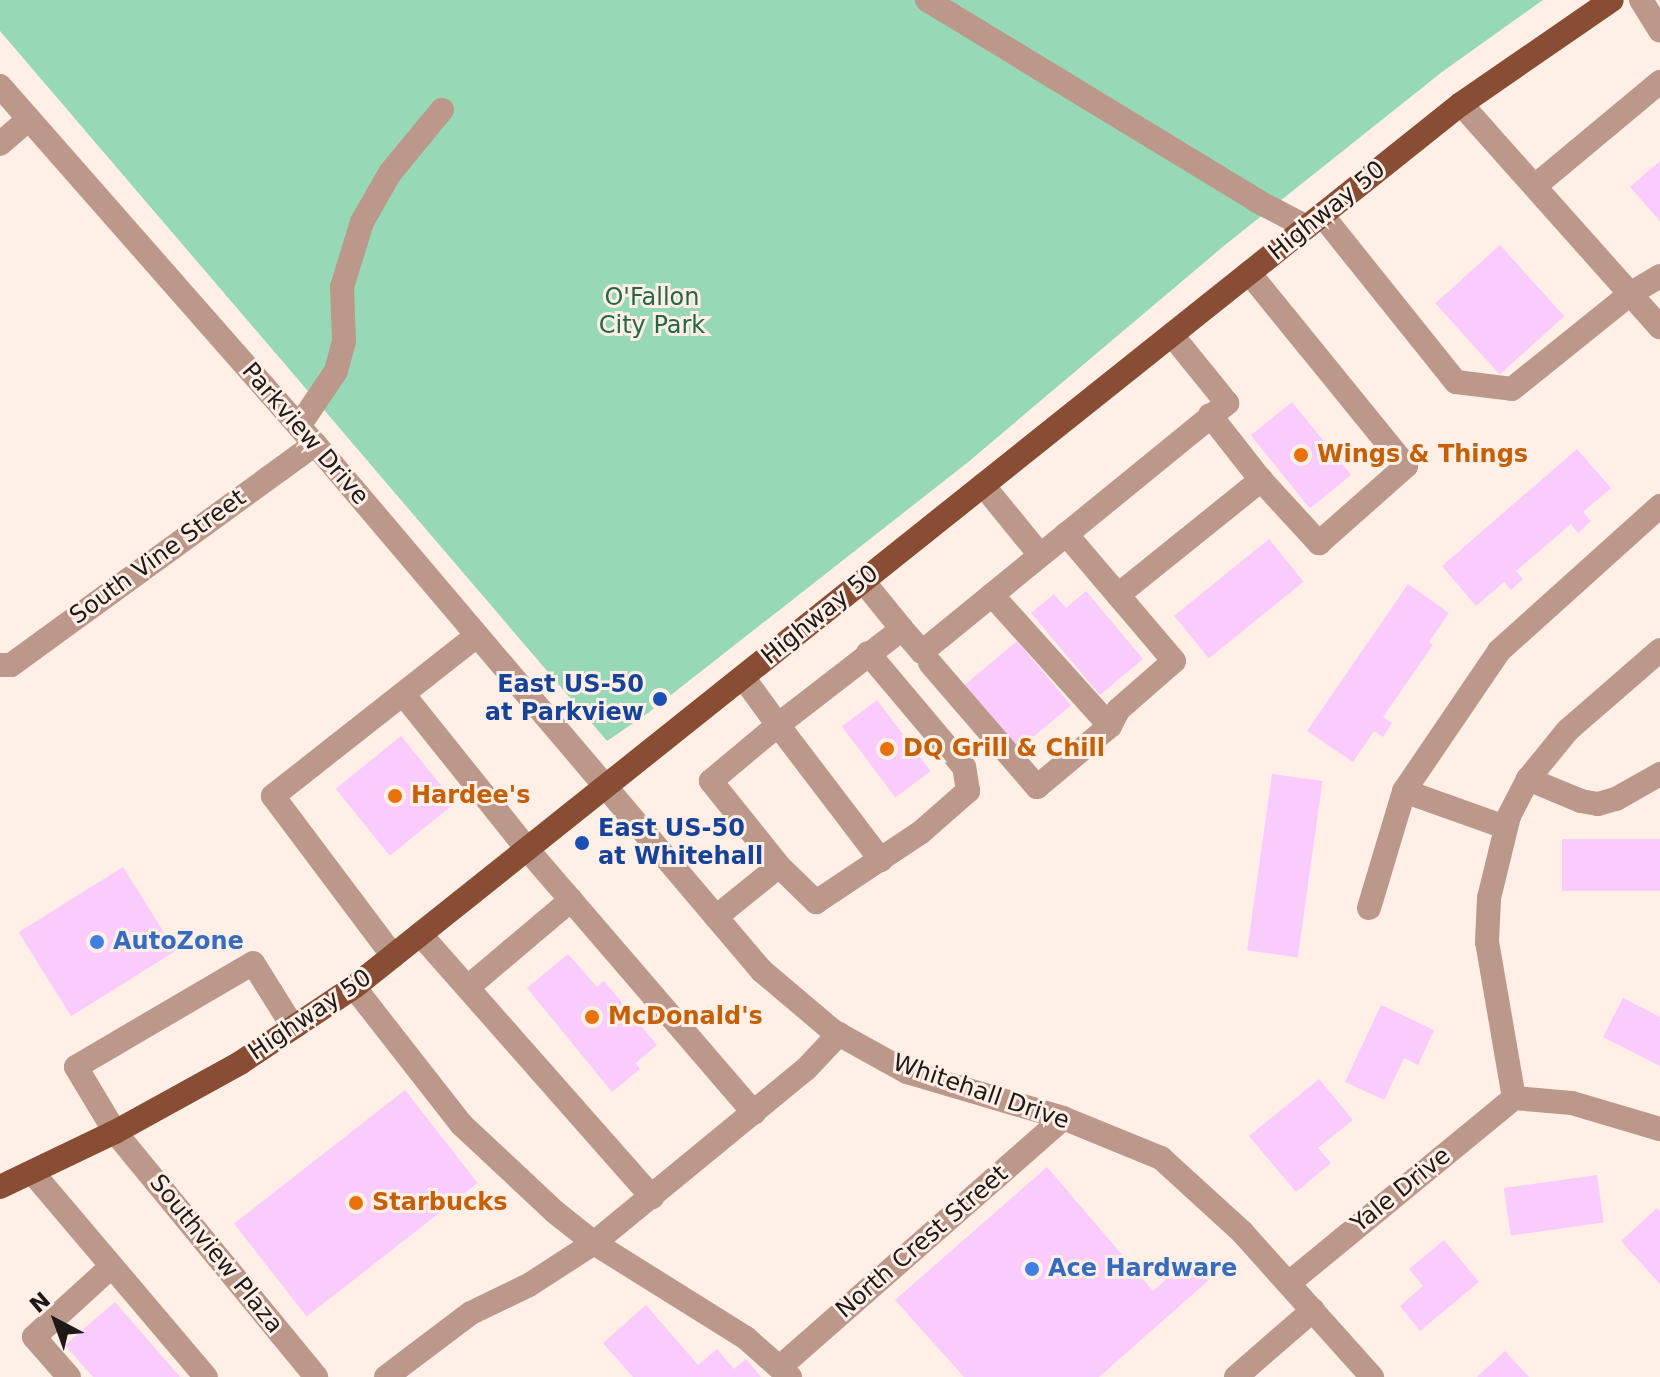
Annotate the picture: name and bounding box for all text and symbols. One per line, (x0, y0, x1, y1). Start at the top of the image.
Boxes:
street label: Highway 50 (1263, 155, 1391, 267)
park label: O'Fallon City Park (599, 284, 705, 340)
street label: Parkview Drive (235, 357, 375, 511)
place label: Wings & Things (1317, 441, 1528, 469)
marker: Wings & Things (1292, 446, 1310, 464)
street label: South Vine Street (64, 483, 252, 631)
street label: Highway 50 (756, 559, 884, 671)
place label: East US-50 at Parkview (485, 671, 644, 727)
marker: East US-50 at Parkview (651, 690, 669, 708)
place label: DQ Grill & Chill (903, 735, 1105, 763)
marker: DQ Grill & Chill (878, 740, 896, 758)
place label: Hardee's (411, 782, 530, 810)
marker: Hardee's (386, 787, 404, 805)
place label: East US-50 at Whitehall (598, 815, 763, 871)
marker: East US-50 at Whitehall (573, 834, 591, 852)
place label: AutoZone (113, 928, 244, 956)
marker: AutoZone (88, 933, 106, 951)
street label: Highway 50 (243, 963, 377, 1067)
place label: McDonald's (608, 1003, 763, 1031)
marker: McDonald's (583, 1008, 601, 1026)
street label: Whitehall Drive (889, 1048, 1073, 1136)
street label: Yale Drive (1346, 1141, 1456, 1239)
street label: North Crest Street (830, 1160, 1014, 1324)
street label: Southview Plaza (143, 1169, 289, 1339)
place label: Starbucks (372, 1189, 508, 1217)
marker: Starbucks (347, 1194, 365, 1212)
place label: Ace Hardware (1048, 1255, 1237, 1283)
marker: Ace Hardware (1023, 1260, 1041, 1278)
north arrow (16, 1281, 96, 1361)
text: N (25, 1287, 55, 1318)

